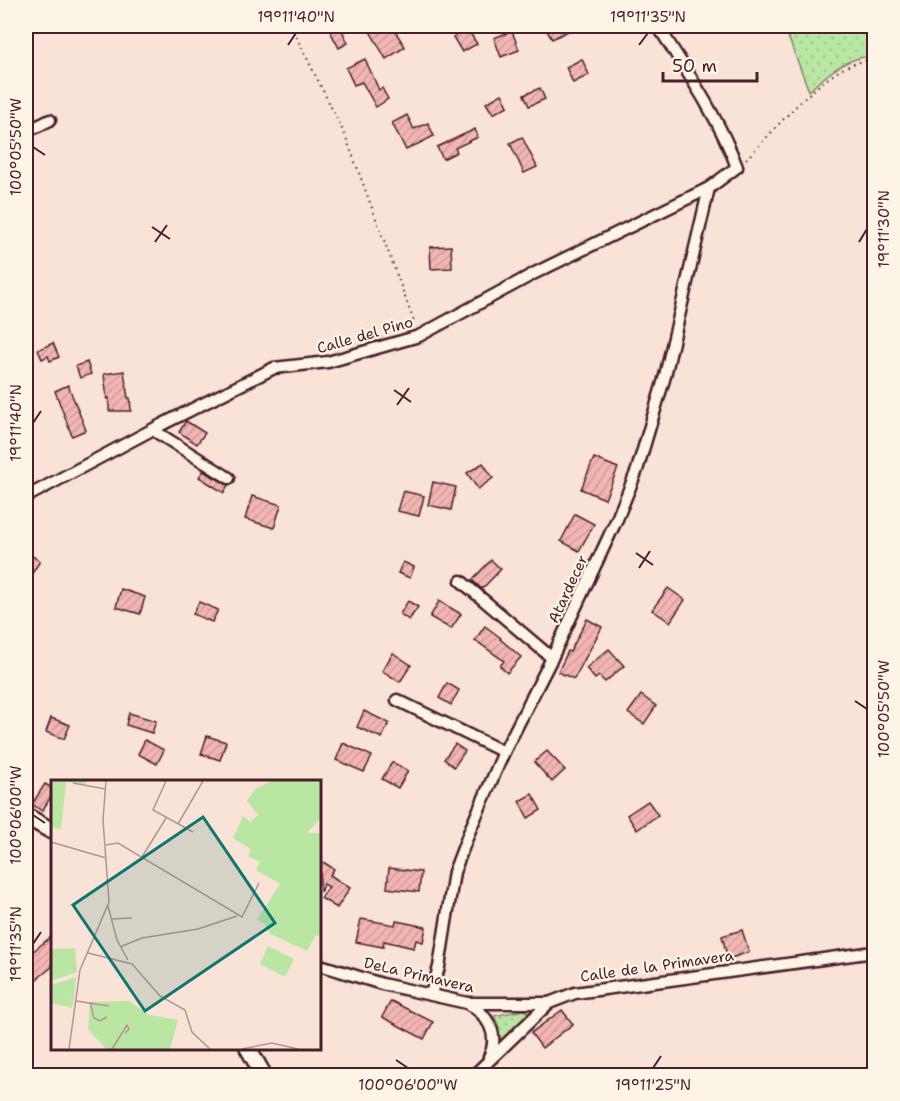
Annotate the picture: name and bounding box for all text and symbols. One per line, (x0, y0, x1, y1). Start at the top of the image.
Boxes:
text: 19°11'40"N (257, 7, 335, 27)
text: 19°11'35"N (610, 7, 686, 27)
scale bar (663, 45, 758, 83)
text: 50 m (672, 54, 717, 78)
text: 100°05'50"W (6, 98, 26, 196)
text: 19°11'30"N (874, 190, 894, 268)
street label: Calle del Pino (315, 312, 415, 358)
text: 19°11'40"N (6, 384, 26, 462)
street label: Atardecer (544, 552, 592, 626)
text: 100°05'50"W (874, 660, 894, 758)
text: 100°06'00"W (6, 765, 26, 865)
inset map (51, 780, 321, 1050)
text: 19°11'35"N (6, 906, 26, 982)
street label: Calle de la Primavera (579, 945, 736, 987)
street label: DeLa Primavera (362, 953, 477, 998)
text: 100°06'00"W (358, 1075, 458, 1095)
text: 19°11'25"N (615, 1075, 691, 1095)

